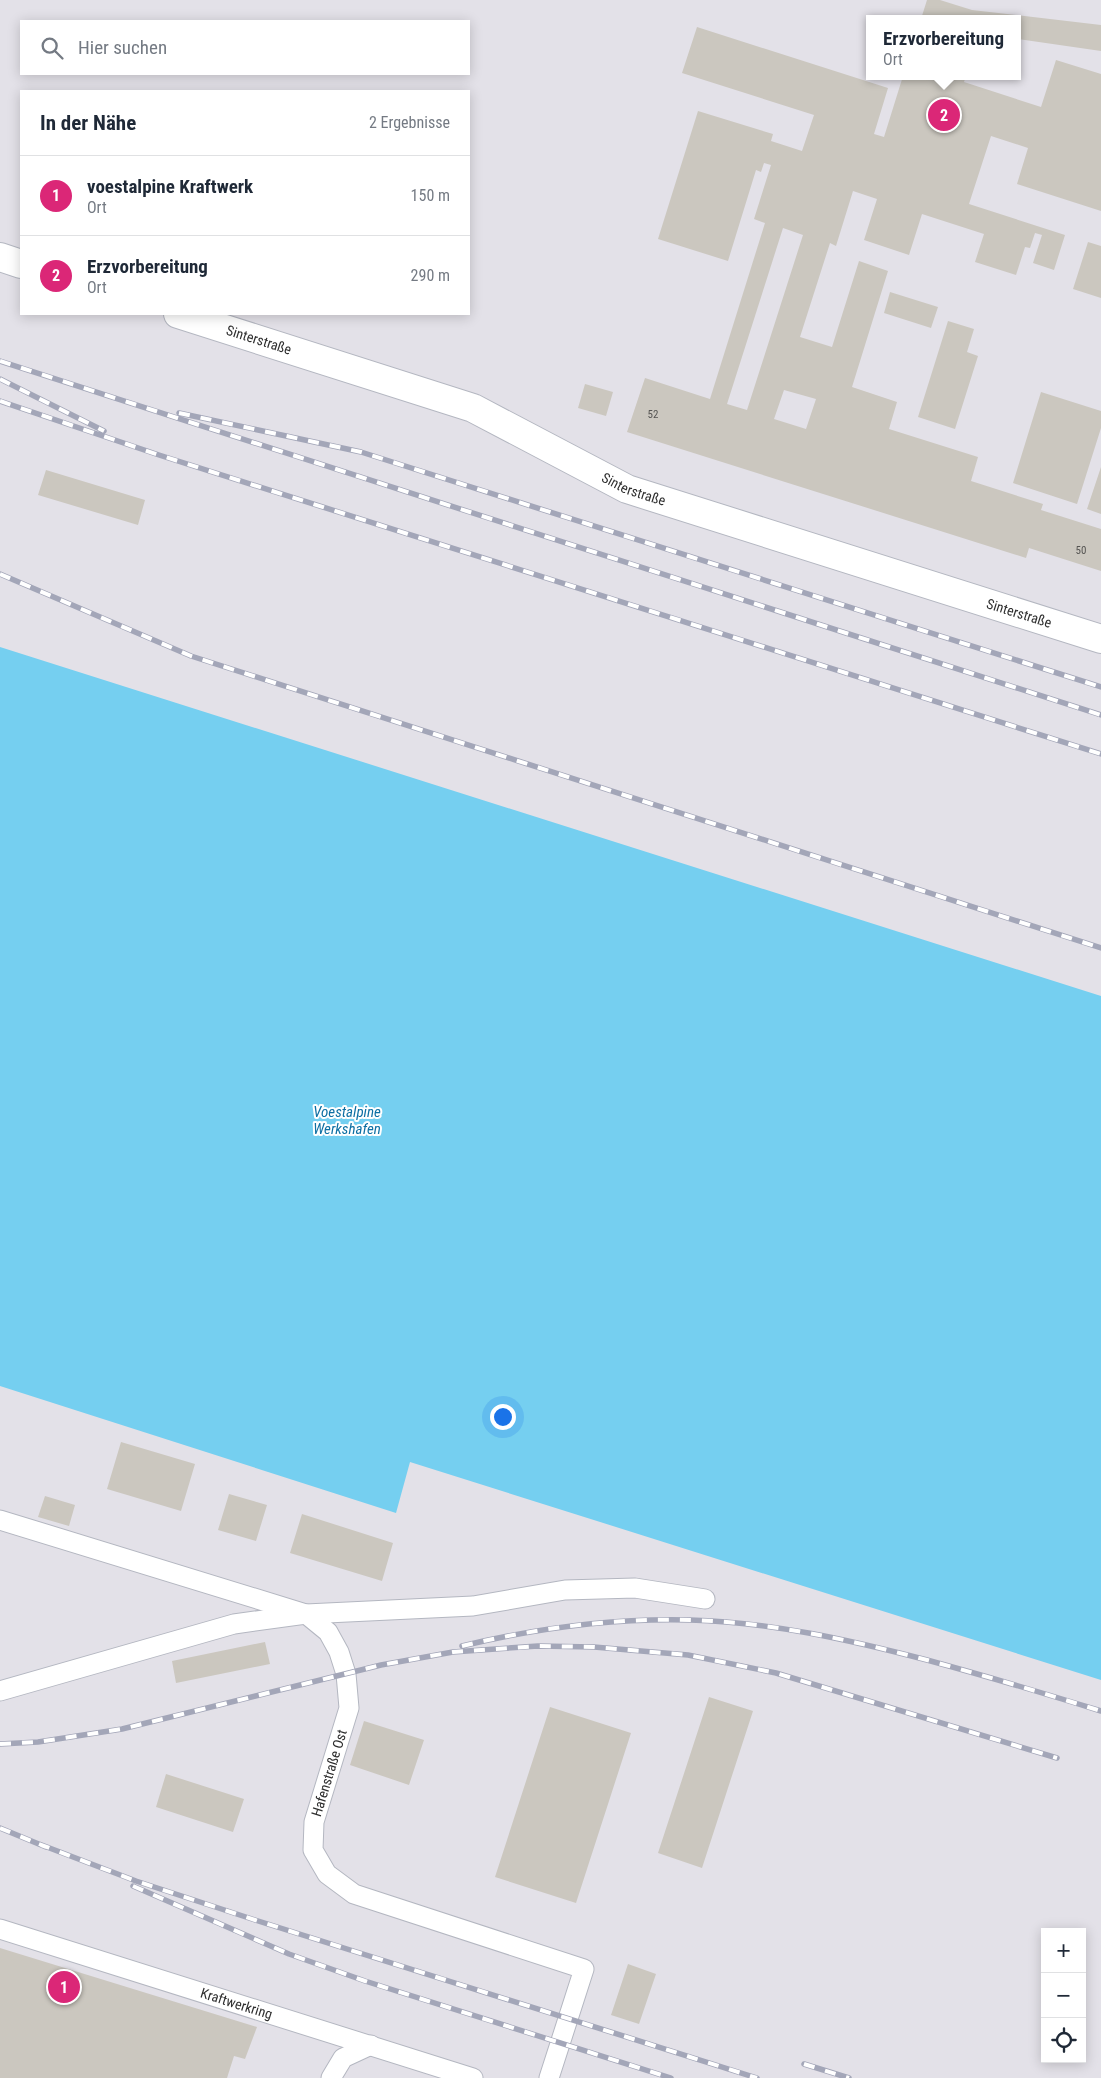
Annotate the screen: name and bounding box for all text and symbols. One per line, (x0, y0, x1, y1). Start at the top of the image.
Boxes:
popup (866, 15, 1021, 80)
search box (20, 20, 470, 75)
text: Erzvorbereitung (883, 27, 1004, 50)
icon: search (38, 34, 66, 62)
text: Hier suchen (78, 36, 167, 59)
text: Ort (883, 50, 903, 69)
pin: 2 (928, 96, 960, 134)
text: In der Nähe (40, 111, 136, 135)
text: 2 Ergebnisse (369, 113, 450, 132)
text: voestalpine Kraftwerk (87, 175, 253, 198)
text: 1 (52, 186, 60, 205)
text: 150 m (411, 186, 450, 205)
text: Ort (87, 198, 107, 217)
text: Erzvorbereitung (87, 255, 208, 278)
text: 2 (52, 266, 60, 285)
text: 290 m (411, 266, 450, 285)
text: Ort (87, 278, 107, 297)
street label: Sinterstraße (224, 322, 294, 358)
house number: 52 (648, 408, 658, 421)
street label: Sinterstraße (599, 469, 668, 509)
house number: 50 (1076, 544, 1086, 557)
street label: Sinterstraße (985, 595, 1054, 631)
water label: Voestalpine Werkshafen (313, 1103, 381, 1138)
your location (490, 1404, 516, 1430)
street label: Hafenstraße Ost (308, 1728, 350, 1818)
map controls (1041, 1928, 1086, 2063)
button: + (1041, 1928, 1086, 1973)
pin: 1 (48, 1968, 80, 2006)
button: − (1041, 1973, 1086, 2018)
street label: Kraftwerkring (199, 1985, 274, 2022)
button: locate (1041, 2018, 1086, 2063)

